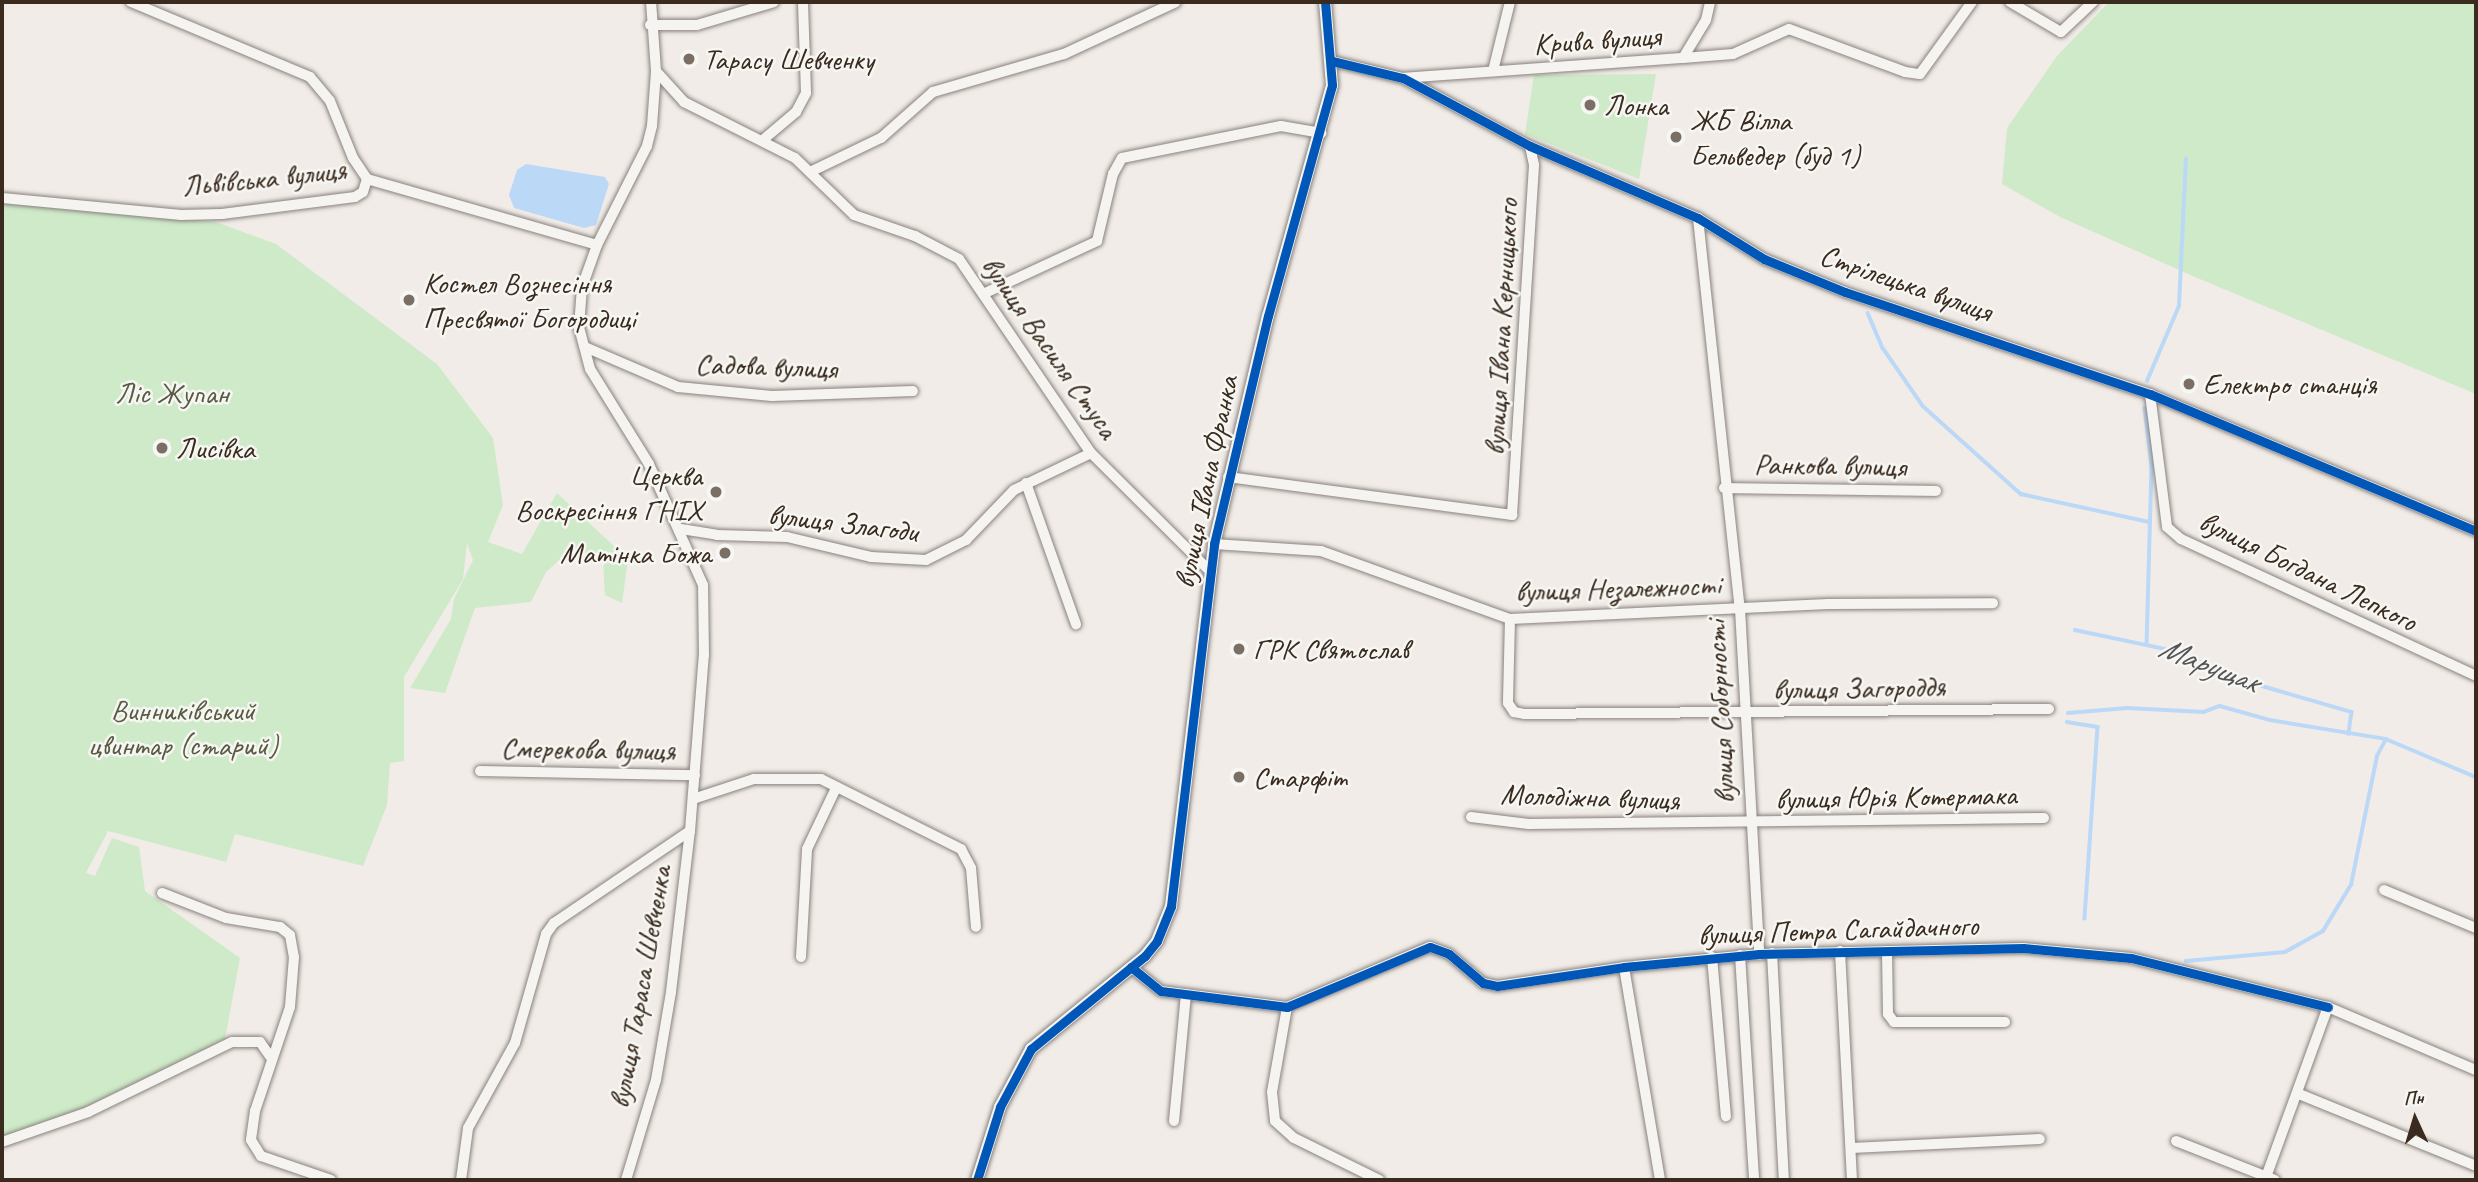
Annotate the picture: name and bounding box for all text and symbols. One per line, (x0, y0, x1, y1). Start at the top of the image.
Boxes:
street label: Крива вулиця (1531, 18, 1663, 62)
place label: Тарасу Шевченку (703, 41, 875, 77)
marker: Тарасу Шевченку (681, 51, 697, 67)
place label: Лонка (1604, 87, 1668, 123)
marker: Лонка (1582, 97, 1598, 113)
place label: ЖБ Вілла Бельведер (буд 1) (1690, 102, 1860, 172)
marker: ЖБ Вілла Бельведер (буд 1) (1668, 129, 1684, 145)
street label: Львівська вулиця (180, 151, 348, 205)
street label: вулиця Івана Керницького (1476, 197, 1526, 457)
street label: Стрілецька вулиця (1814, 236, 1998, 330)
street label: вулиця Василя Стуса (974, 250, 1126, 444)
place label: Костел Вознесіння Пресвятої Богородиці (423, 265, 636, 336)
marker: Костел Вознесіння Пресвятої Богородиці (401, 292, 417, 308)
street label: Садова вулиця (695, 346, 837, 386)
place label: Електро станція (2203, 366, 2380, 402)
street label: вулиця Івана Франка (1166, 373, 1246, 591)
park label: Ліс Жупан (116, 375, 228, 411)
marker: Електро станція (2181, 376, 2197, 392)
place label: Лисівка (176, 430, 255, 466)
marker: Лисівка (154, 440, 170, 456)
street label: Ранкова вулиця (1754, 446, 1906, 484)
place label: Церква Воскресіння ГНІХ (515, 457, 702, 528)
marker: Церква Воскресіння ГНІХ (708, 484, 724, 500)
street label: вулиця Злагоди (766, 496, 920, 550)
street label: вулиця Богдана Лепкого (2193, 503, 2423, 639)
place label: Матінка Божа (558, 535, 711, 571)
marker: Матінка Божа (717, 545, 733, 561)
street label: вулиця Незалежності (1515, 566, 1721, 610)
street label: вулиця Соборності (1697, 619, 1743, 805)
water label: Марущак (2154, 628, 2264, 702)
place label: ГРК Святослав (1253, 631, 1409, 667)
marker: ГРК Святослав (1231, 641, 1247, 657)
street label: вулиця Загороддя (1772, 668, 1946, 708)
park label: Винниківський цвинтар (старий) (88, 692, 278, 762)
street label: Смерекова вулиця (500, 729, 676, 769)
place label: Старфіт (1253, 759, 1346, 795)
marker: Старфіт (1231, 769, 1247, 785)
street label: Молодіжна вулиця (1500, 776, 1680, 818)
street label: вулиця Юрія Котермака (1776, 777, 2016, 817)
street label: вулиця Тараса Шевченка (601, 862, 679, 1112)
street label: вулиця Петра Сагайдачного (1697, 907, 1979, 953)
north arrow (2380, 1084, 2450, 1154)
text: Пн (2403, 1085, 2424, 1111)

